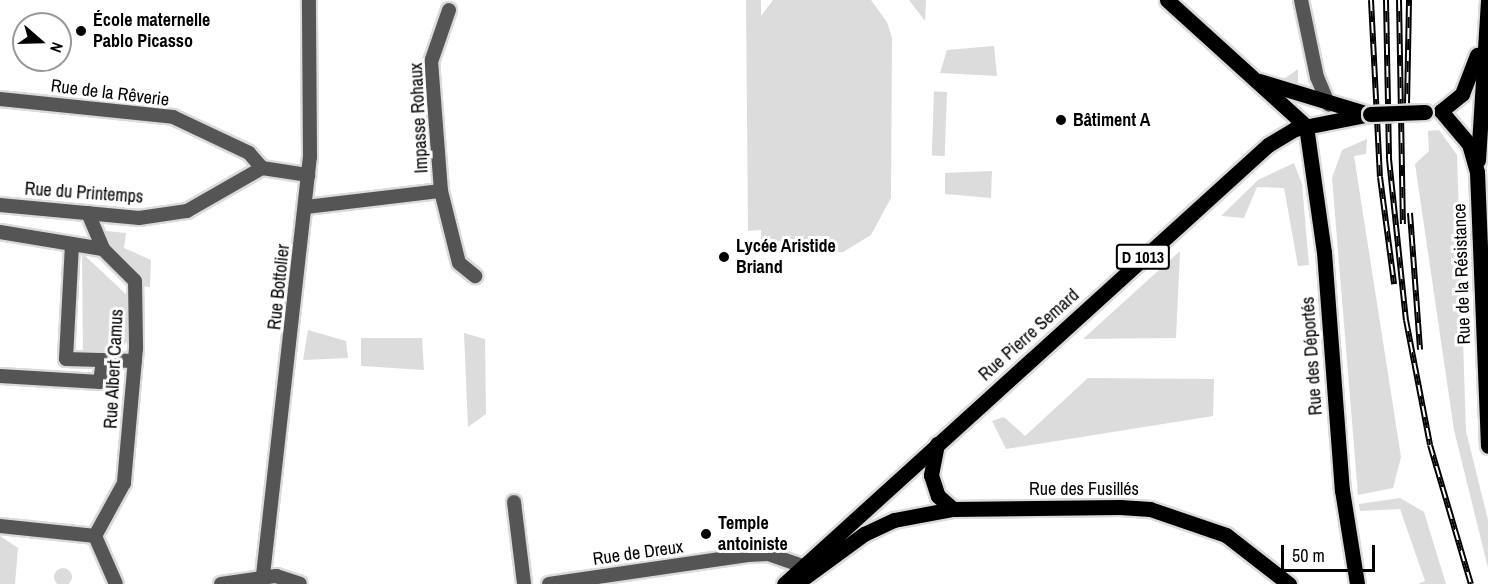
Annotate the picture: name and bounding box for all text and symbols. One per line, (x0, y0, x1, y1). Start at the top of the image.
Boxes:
place label: École maternelle Pablo Picasso (93, 10, 210, 52)
north arrow (12, 12, 72, 72)
marker: École maternelle Pablo Picasso (74, 24, 88, 38)
text: N (45, 39, 69, 56)
street label: Impasse Rohaux (405, 62, 433, 174)
street label: Rue de la Rêverie (50, 75, 170, 111)
place label: Bâtiment A (1073, 109, 1151, 131)
marker: Bâtiment A (1054, 113, 1068, 127)
street label: Rue du Printemps (24, 178, 144, 208)
street label: Rue de la Résistance (1449, 203, 1475, 345)
place label: Lycée Aristide Briand (736, 236, 836, 278)
street label: Rue Bottolier (264, 243, 294, 331)
road number: D 1013 (1114, 244, 1172, 270)
marker: Lycée Aristide Briand (717, 250, 731, 264)
street label: Rue Pierre Semard (975, 284, 1083, 386)
street label: Rue des Déportés (1297, 296, 1327, 416)
street label: Rue Albert Camus (100, 308, 128, 430)
street label: Rue des Fusillés (1029, 478, 1139, 500)
place label: Temple antoiniste (718, 513, 788, 556)
marker: Temple antoiniste (699, 527, 713, 541)
scale bar (1284, 533, 1378, 571)
street label: Rue de Dreux (591, 536, 685, 570)
text: 50 m (1292, 543, 1325, 568)

